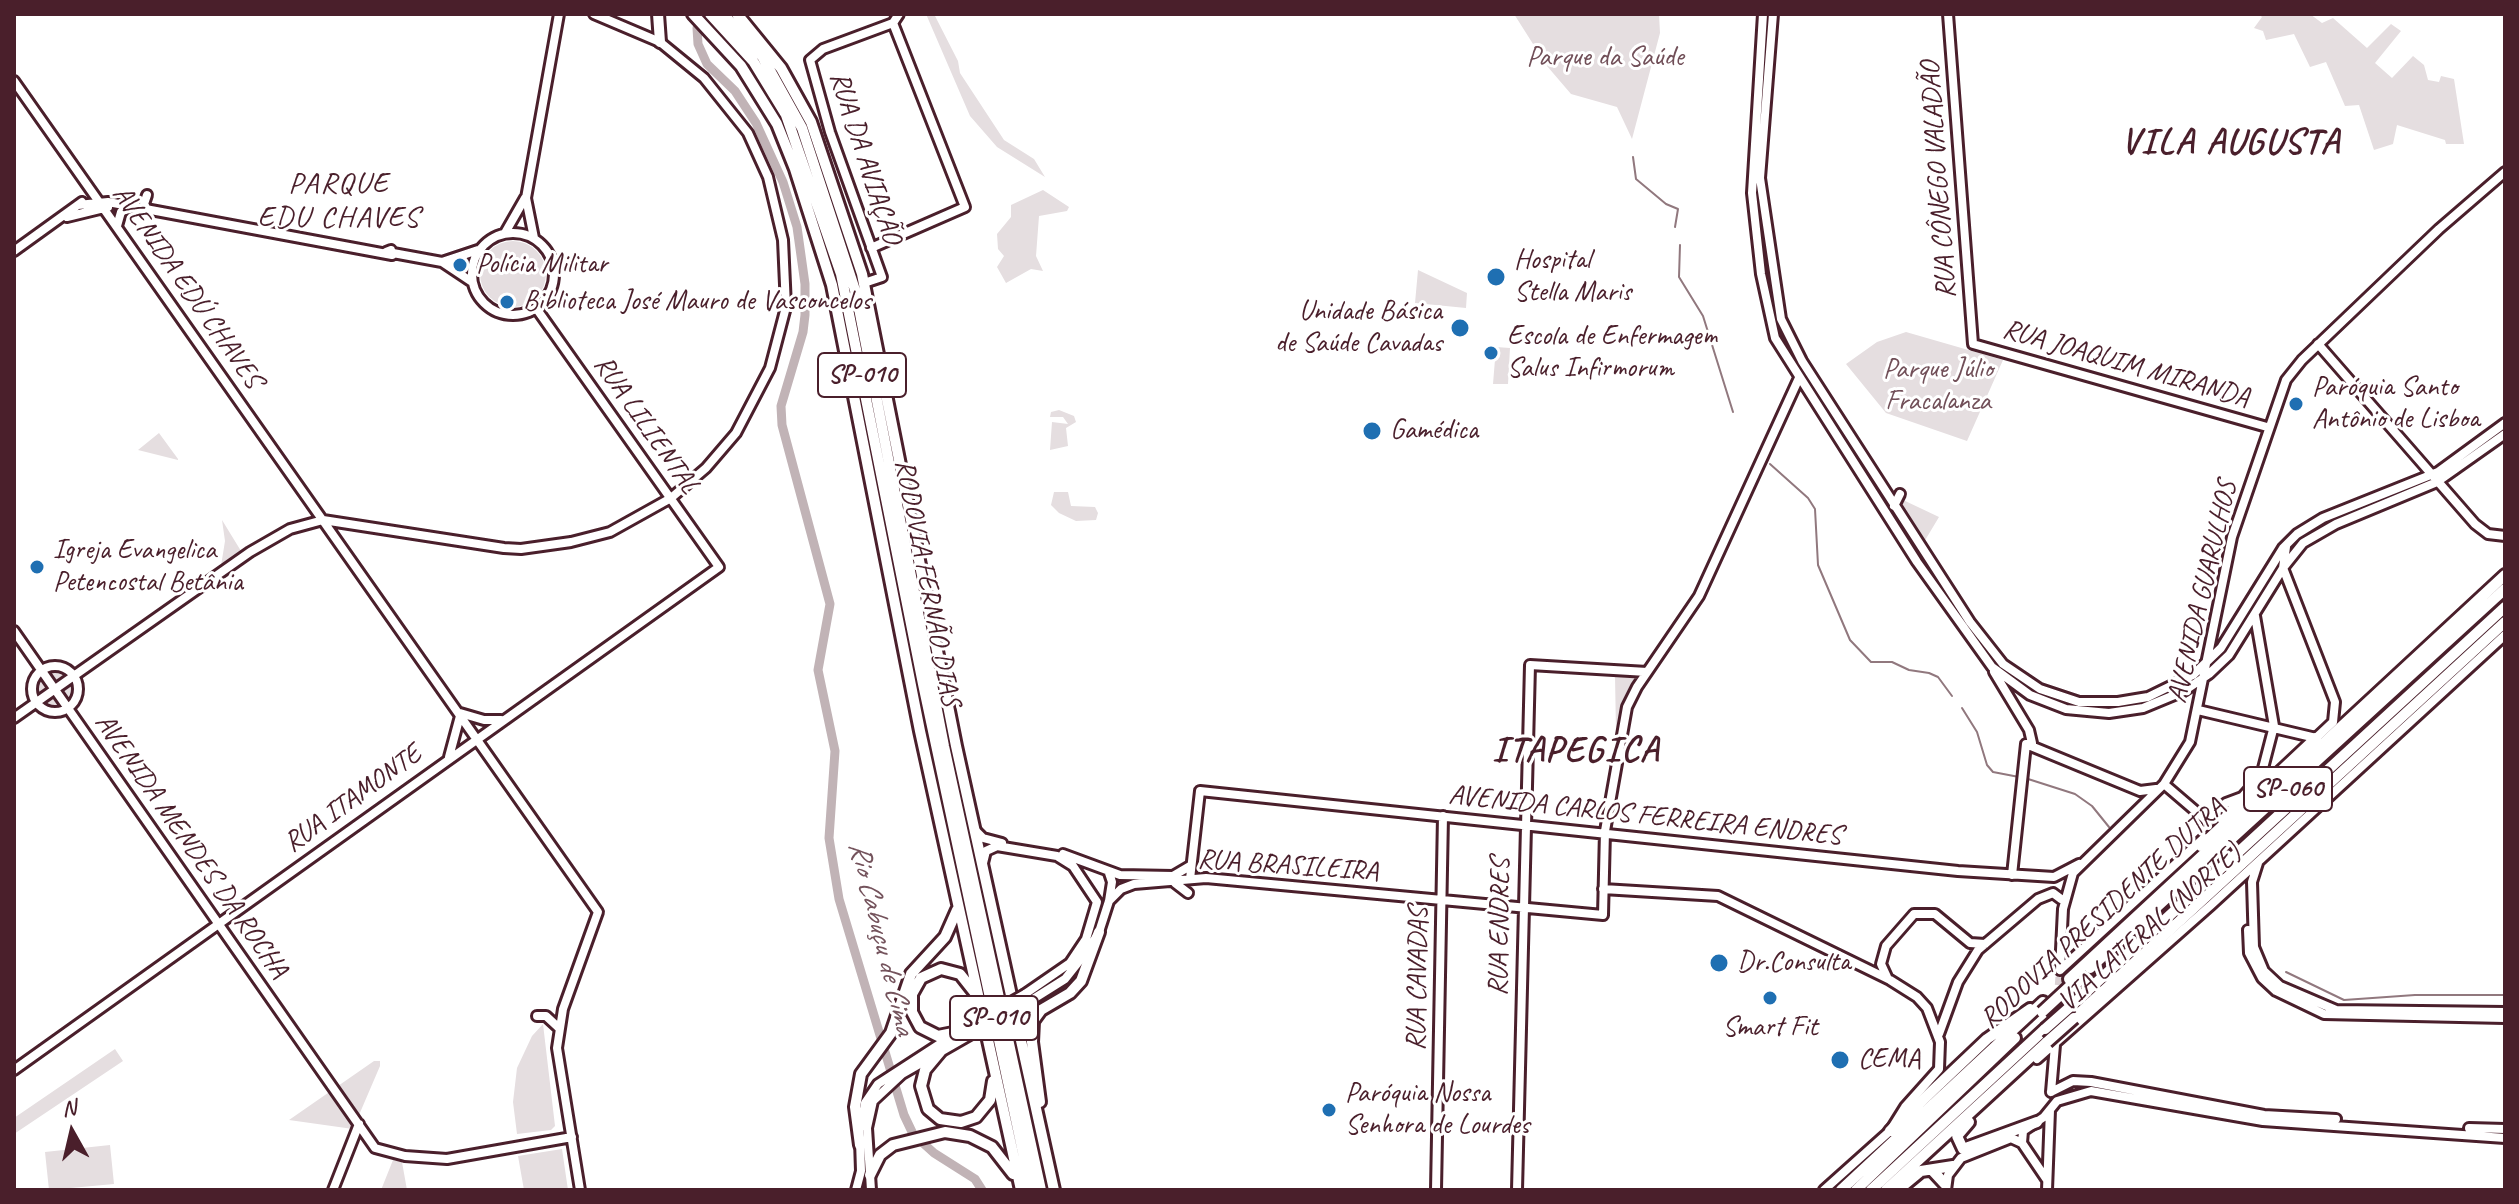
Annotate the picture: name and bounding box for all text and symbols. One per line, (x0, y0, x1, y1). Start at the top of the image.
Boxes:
park label: Parque da Saúde (1526, 41, 1684, 75)
street label: RUA CÔNEGO VALADÃO (1914, 60, 1964, 300)
street label: RUA DA AVIAÇÃO (821, 68, 909, 248)
district label: VILA AUGUSTA (2121, 122, 2341, 166)
district label: PARQUE EDU CHAVES (257, 166, 421, 236)
street label: AVENIDA EDÚ CHAVES (104, 179, 270, 395)
place label: Hospital Stella Maris (1514, 244, 1631, 310)
place label: Polícia Militar (476, 248, 608, 282)
marker: Polícia Militar (451, 256, 469, 274)
marker: Hospital Stella Maris (1485, 266, 1507, 288)
place label: Biblioteca José Mauro de Vasconcelos (523, 285, 871, 319)
marker: Biblioteca José Mauro de Vasconcelos (498, 293, 516, 311)
place label: Unidade Básica de Saúde Cavadas (1275, 295, 1442, 361)
street label: RUA JOAQUIM MIRANDA (1999, 313, 2253, 415)
marker: Unidade Básica de Saúde Cavadas (1449, 317, 1471, 339)
place label: Escola de Enfermagem Salus Infirmorum (1507, 320, 1717, 386)
marker: Escola de Enfermagem Salus Infirmorum (1482, 344, 1500, 362)
street label: RUA LILIENTAL (586, 349, 706, 501)
road number: SP-010 (818, 353, 906, 397)
park label: Parque Júlio Fracalanza (1883, 353, 1993, 419)
place label: Paróquia Santo Antônio de Lisboa (2312, 371, 2479, 437)
marker: Paróquia Santo Antônio de Lisboa (2287, 395, 2305, 413)
place label: Gamédica (1390, 414, 1478, 448)
marker: Gamédica (1361, 420, 1383, 442)
street label: RODOVIA FERNÃO DIAS (887, 457, 967, 709)
street label: AVENIDA GUARULHOS (2161, 478, 2245, 706)
place label: Igreja Evangelica Petencostal Betânia (53, 534, 243, 600)
marker: Igreja Evangelica Petencostal Betânia (28, 558, 46, 576)
street label: AVENIDA MENDES DA ROCHA (87, 707, 295, 985)
district label: ITAPEGICA (1491, 730, 1661, 774)
street label: RUA ITAMONTE (278, 738, 428, 860)
road number: SP-060 (2244, 767, 2332, 811)
street label: AVENIDA CARLOS FERREIRA ENDRES (1447, 779, 1843, 853)
street label: RODOVIA PRESIDENTE DUTRA (1974, 792, 2232, 1036)
street label: VIA LATERAL (NORTE) (2051, 837, 2249, 1019)
water label: Rio Cabuçu de Cima (840, 838, 922, 1038)
street label: RUA BRASILEIRA (1197, 843, 1379, 889)
street label: RUA ENDRES (1482, 858, 1518, 996)
street label: RUA CAVADAS (1400, 907, 1436, 1051)
place label: Dr.Consulta (1737, 946, 1850, 980)
marker: Dr.Consulta (1708, 952, 1730, 974)
marker: Smart Fit (1761, 989, 1779, 1007)
road number: SP-010 (950, 996, 1038, 1040)
place label: Smart Fit (1722, 1011, 1818, 1045)
place label: CEMA (1858, 1043, 1920, 1077)
marker: CEMA (1829, 1049, 1851, 1071)
place label: Paróquia Nossa Senhora de Lourdes (1345, 1077, 1529, 1143)
north arrow (32, 1092, 112, 1172)
text: N (60, 1093, 77, 1123)
marker: Paróquia Nossa Senhora de Lourdes (1320, 1101, 1338, 1119)

